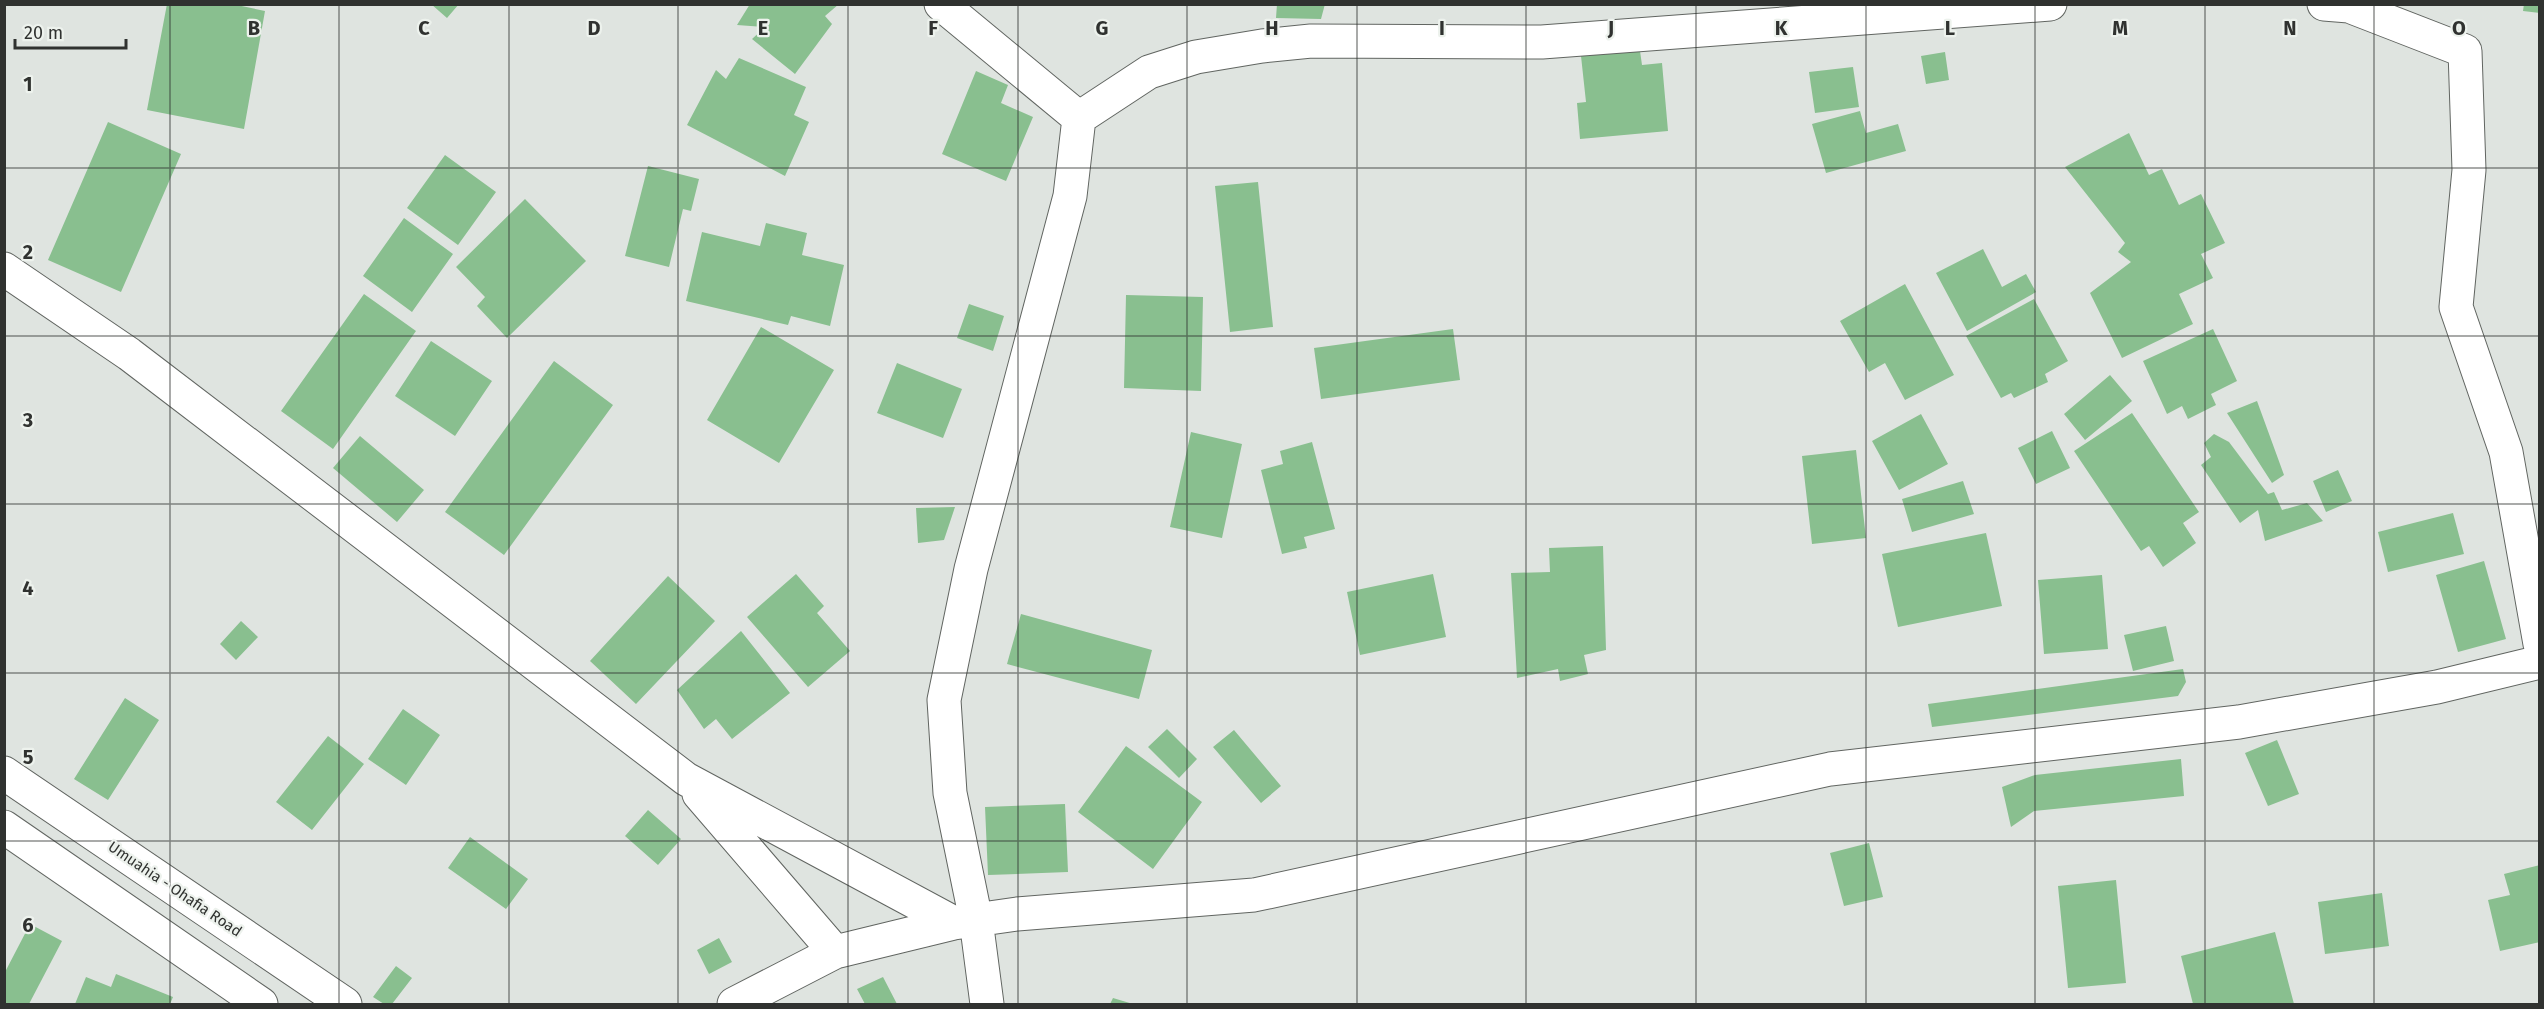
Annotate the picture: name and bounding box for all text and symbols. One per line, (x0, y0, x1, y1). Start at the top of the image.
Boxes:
scale bar (15, 12, 126, 50)
text: B (248, 16, 260, 40)
text: C (418, 16, 430, 40)
text: D (587, 16, 601, 40)
text: E (758, 16, 768, 40)
text: F (928, 16, 938, 40)
text: G (1096, 16, 1108, 40)
text: H (1265, 16, 1279, 40)
text: I (1439, 16, 1445, 40)
text: J (1607, 16, 1614, 40)
text: K (1775, 16, 1788, 40)
text: L (1945, 16, 1955, 40)
text: M (2112, 16, 2128, 40)
text: N (2283, 16, 2297, 40)
text: O (2452, 16, 2466, 40)
text: 20 m (24, 22, 63, 44)
text: 1 (23, 72, 33, 96)
text: 2 (23, 240, 33, 264)
text: 3 (22, 408, 33, 432)
text: 4 (22, 576, 34, 600)
text: 5 (23, 745, 34, 769)
street label: Umuahia - Ohafia Road (105, 837, 245, 941)
text: 6 (22, 913, 34, 937)

